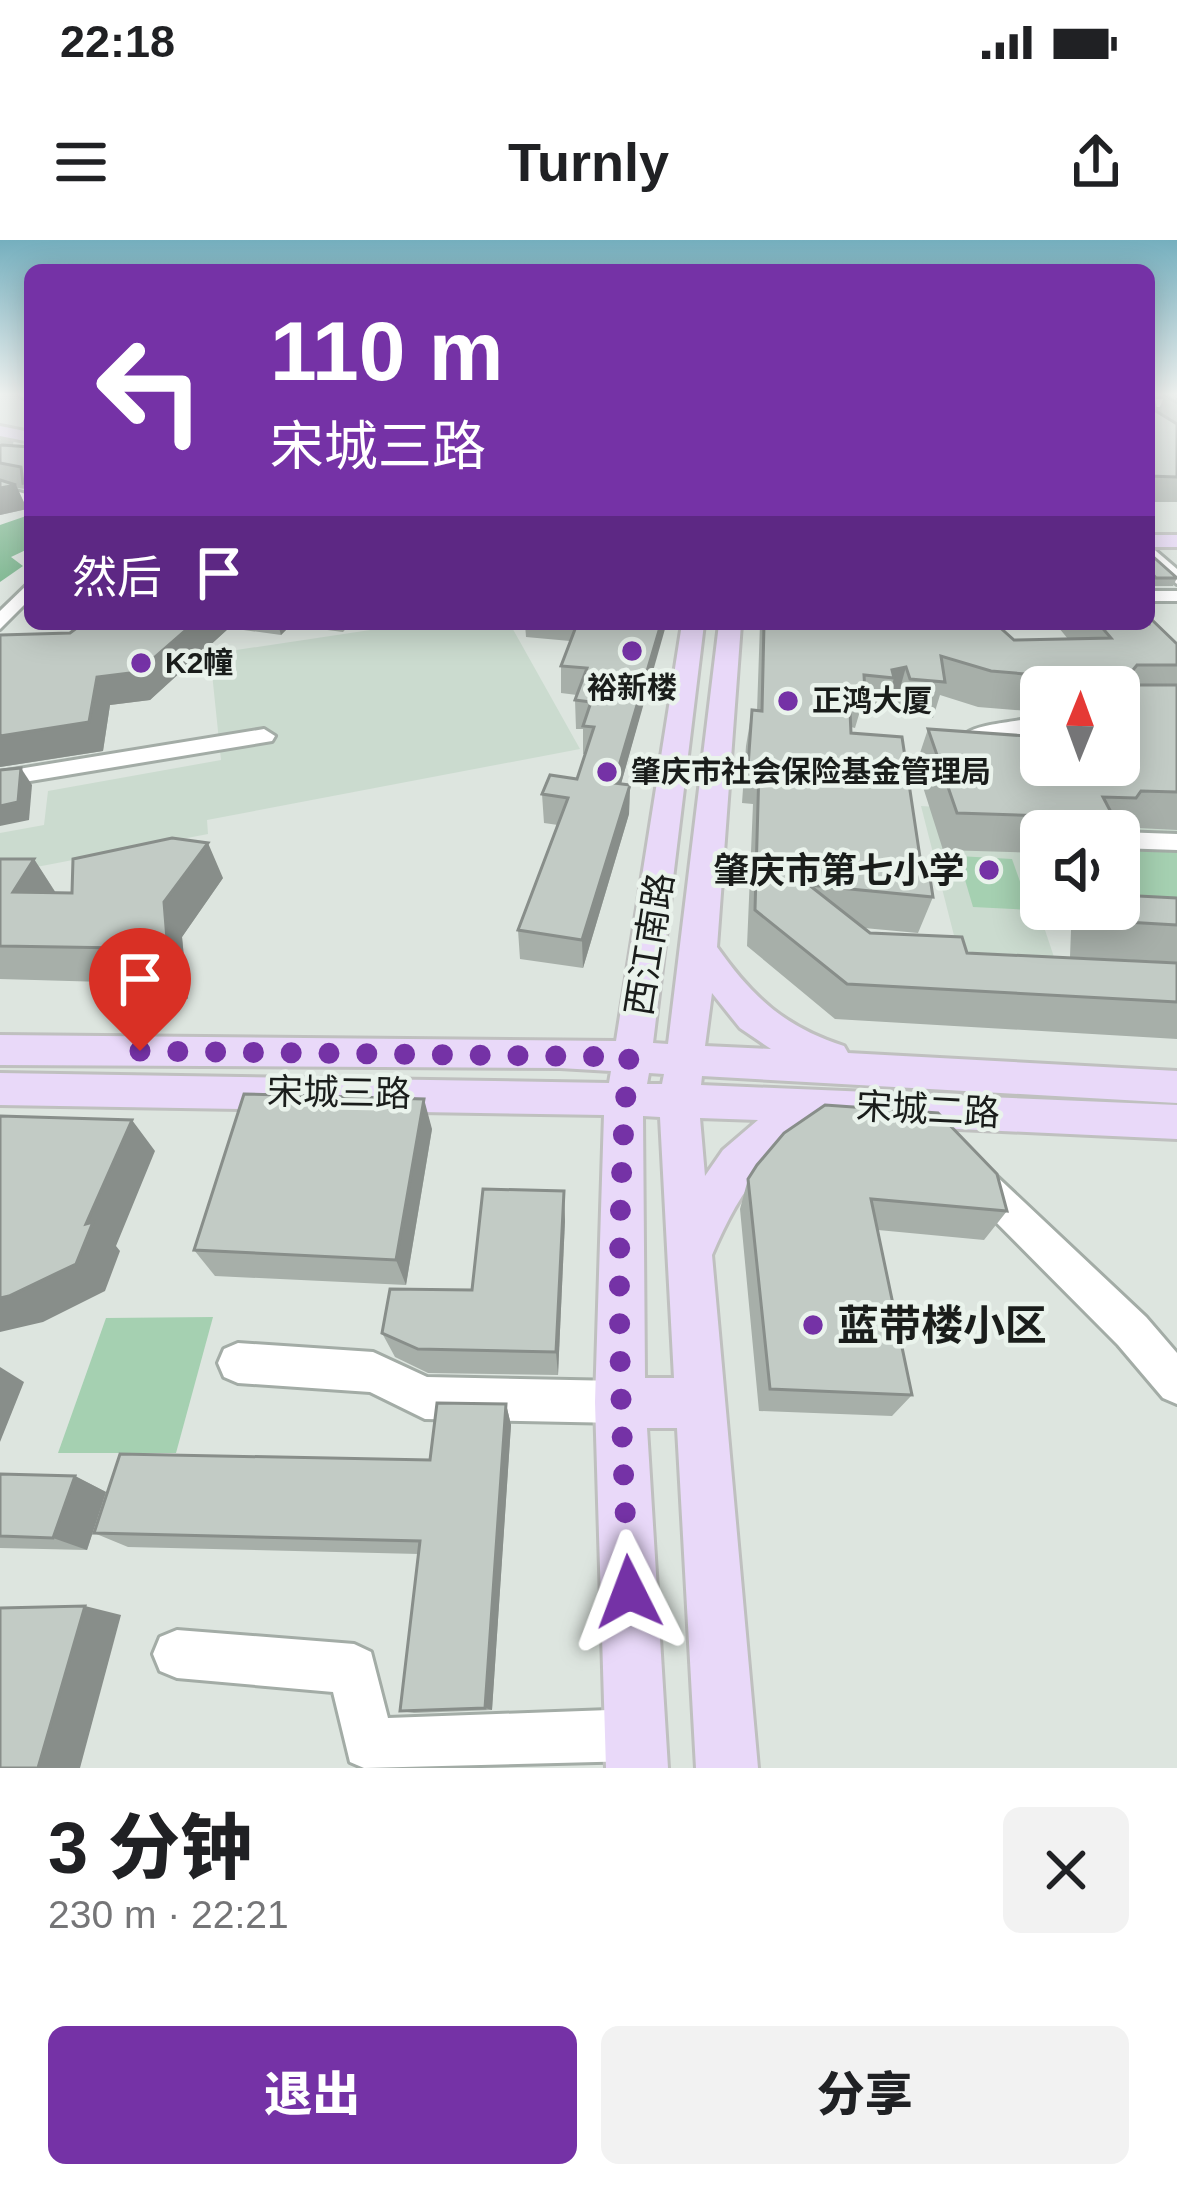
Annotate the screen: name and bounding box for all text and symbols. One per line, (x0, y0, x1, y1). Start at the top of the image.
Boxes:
text: 22:18 (60, 16, 175, 67)
icon: menu (48, 129, 114, 195)
icon: share (1063, 129, 1129, 195)
text: Turnly (508, 132, 669, 192)
text: 110 m (270, 304, 504, 398)
icon: left (72, 312, 228, 468)
text: 宋城三路 (270, 416, 486, 476)
icon: arrive (186, 540, 252, 606)
text: 然后 (72, 552, 162, 603)
marker: 裕新楼 (619, 638, 645, 664)
place label: K2幢 (165, 646, 233, 679)
marker: K2幢 (128, 650, 154, 676)
north arrow (1020, 666, 1140, 786)
map controls (1020, 666, 1140, 930)
place label: 裕新楼 (587, 671, 677, 704)
place label: 正鸿大厦 (812, 684, 932, 717)
marker: 正鸿大厦 (775, 688, 801, 714)
place label: 肇庆市社会保险基金管理局 (631, 755, 991, 788)
marker: 肇庆市社会保险基金管理局 (594, 759, 620, 785)
button: sound (1020, 810, 1140, 930)
place label: 肇庆市第七小学 (713, 850, 965, 891)
marker: 肇庆市第七小学 (976, 857, 1002, 883)
street label: 西江南路 (618, 870, 681, 1018)
pin (89, 928, 191, 1051)
icon: arrive (107, 946, 173, 1012)
street label: 宋城三路 (267, 1071, 411, 1114)
street label: 宋城二路 (855, 1085, 1001, 1134)
place label: 蓝带楼小区 (837, 1302, 1047, 1349)
marker: 蓝带楼小区 (800, 1312, 826, 1338)
position arrow (566, 1529, 692, 1655)
button: close (1003, 1807, 1129, 1933)
text: 3 分钟 (48, 1808, 252, 1888)
text: 230 m · 22:21 (48, 1893, 289, 1936)
button: 退出 (48, 2026, 577, 2164)
button: 分享 (601, 2026, 1129, 2164)

